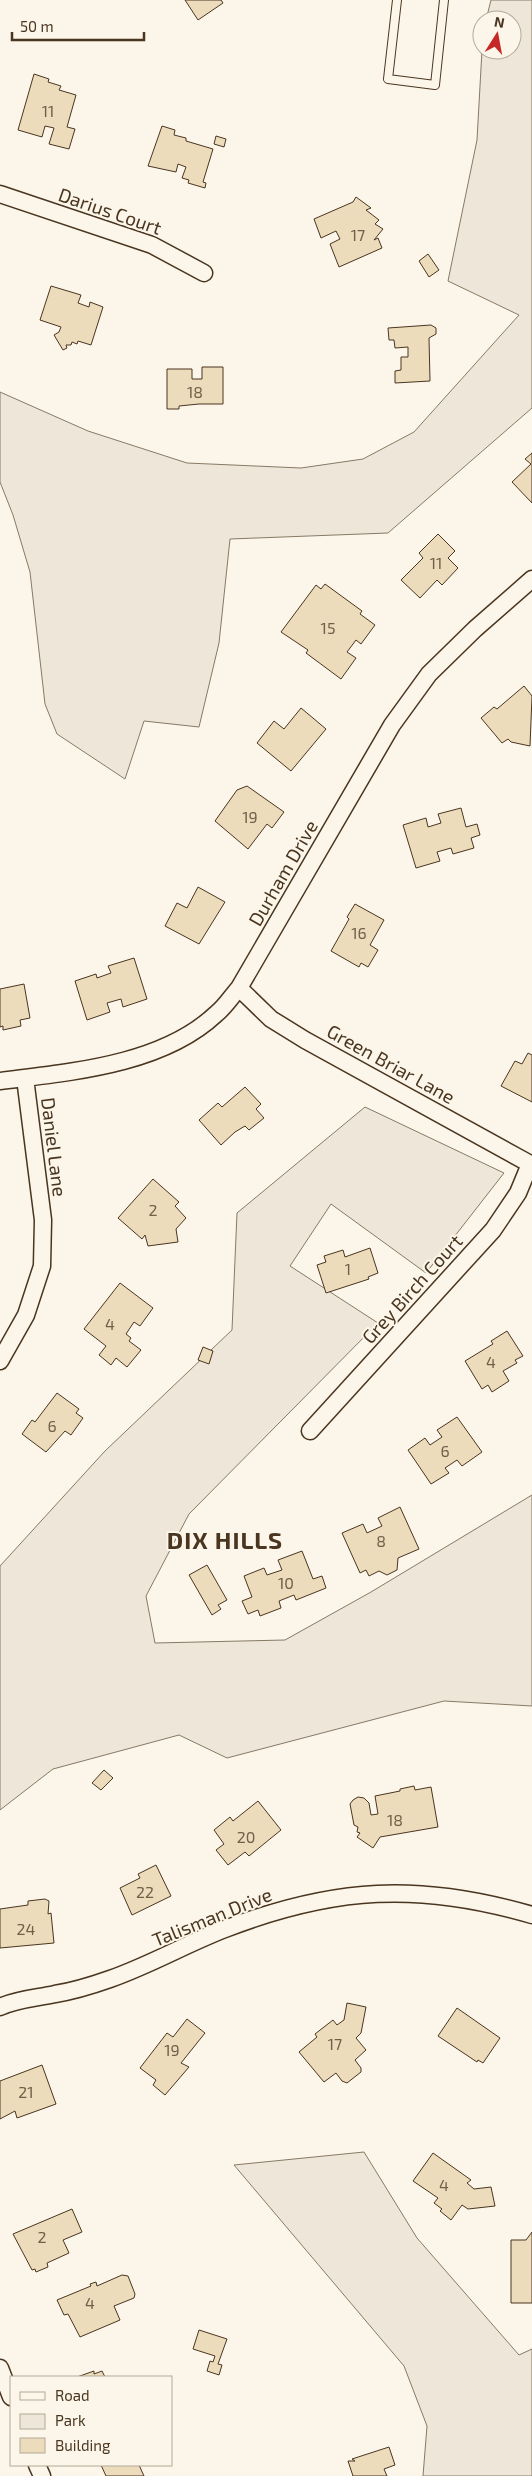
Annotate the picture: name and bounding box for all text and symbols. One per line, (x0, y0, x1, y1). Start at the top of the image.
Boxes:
scale bar (12, 10, 145, 42)
north arrow (472, 10, 522, 60)
text: N (493, 12, 506, 31)
text: 50 m (20, 17, 54, 35)
house number: 11 (42, 101, 54, 120)
street label: Darius Court (56, 182, 165, 239)
house number: 17 (351, 225, 365, 244)
house number: 18 (187, 382, 203, 401)
house number: 11 (430, 553, 442, 572)
house number: 15 (321, 618, 335, 637)
house number: 19 (242, 807, 258, 826)
street label: Durham Drive (243, 816, 322, 930)
house number: 16 (351, 923, 367, 942)
street label: Green Briar Lane (323, 1019, 459, 1108)
street label: Daniel Lane (37, 1096, 72, 1198)
house number: 2 (149, 1200, 158, 1219)
street label: Grey Birch Court (357, 1229, 467, 1348)
house number: 1 (345, 1259, 351, 1278)
house number: 4 (105, 1314, 115, 1333)
house number: 4 (486, 1352, 496, 1371)
house number: 6 (47, 1416, 57, 1435)
house number: 6 (440, 1441, 450, 1460)
district label: DIX HILLS (167, 1525, 283, 1554)
house number: 8 (376, 1531, 386, 1550)
house number: 10 (278, 1573, 294, 1592)
house number: 18 (387, 1810, 403, 1829)
house number: 20 (237, 1827, 255, 1846)
house number: 22 (136, 1882, 154, 1901)
street label: Talisman Drive (149, 1882, 275, 1951)
house number: 24 (17, 1919, 36, 1938)
house number: 17 (328, 2034, 342, 2053)
house number: 19 (164, 2040, 180, 2059)
house number: 21 (18, 2082, 34, 2101)
house number: 4 (439, 2175, 449, 2194)
house number: 2 (38, 2227, 47, 2246)
house number: 4 (85, 2293, 95, 2312)
legend (10, 2376, 172, 2466)
text: Road (55, 2386, 90, 2404)
text: Park (55, 2411, 86, 2429)
text: Building (55, 2436, 111, 2454)

